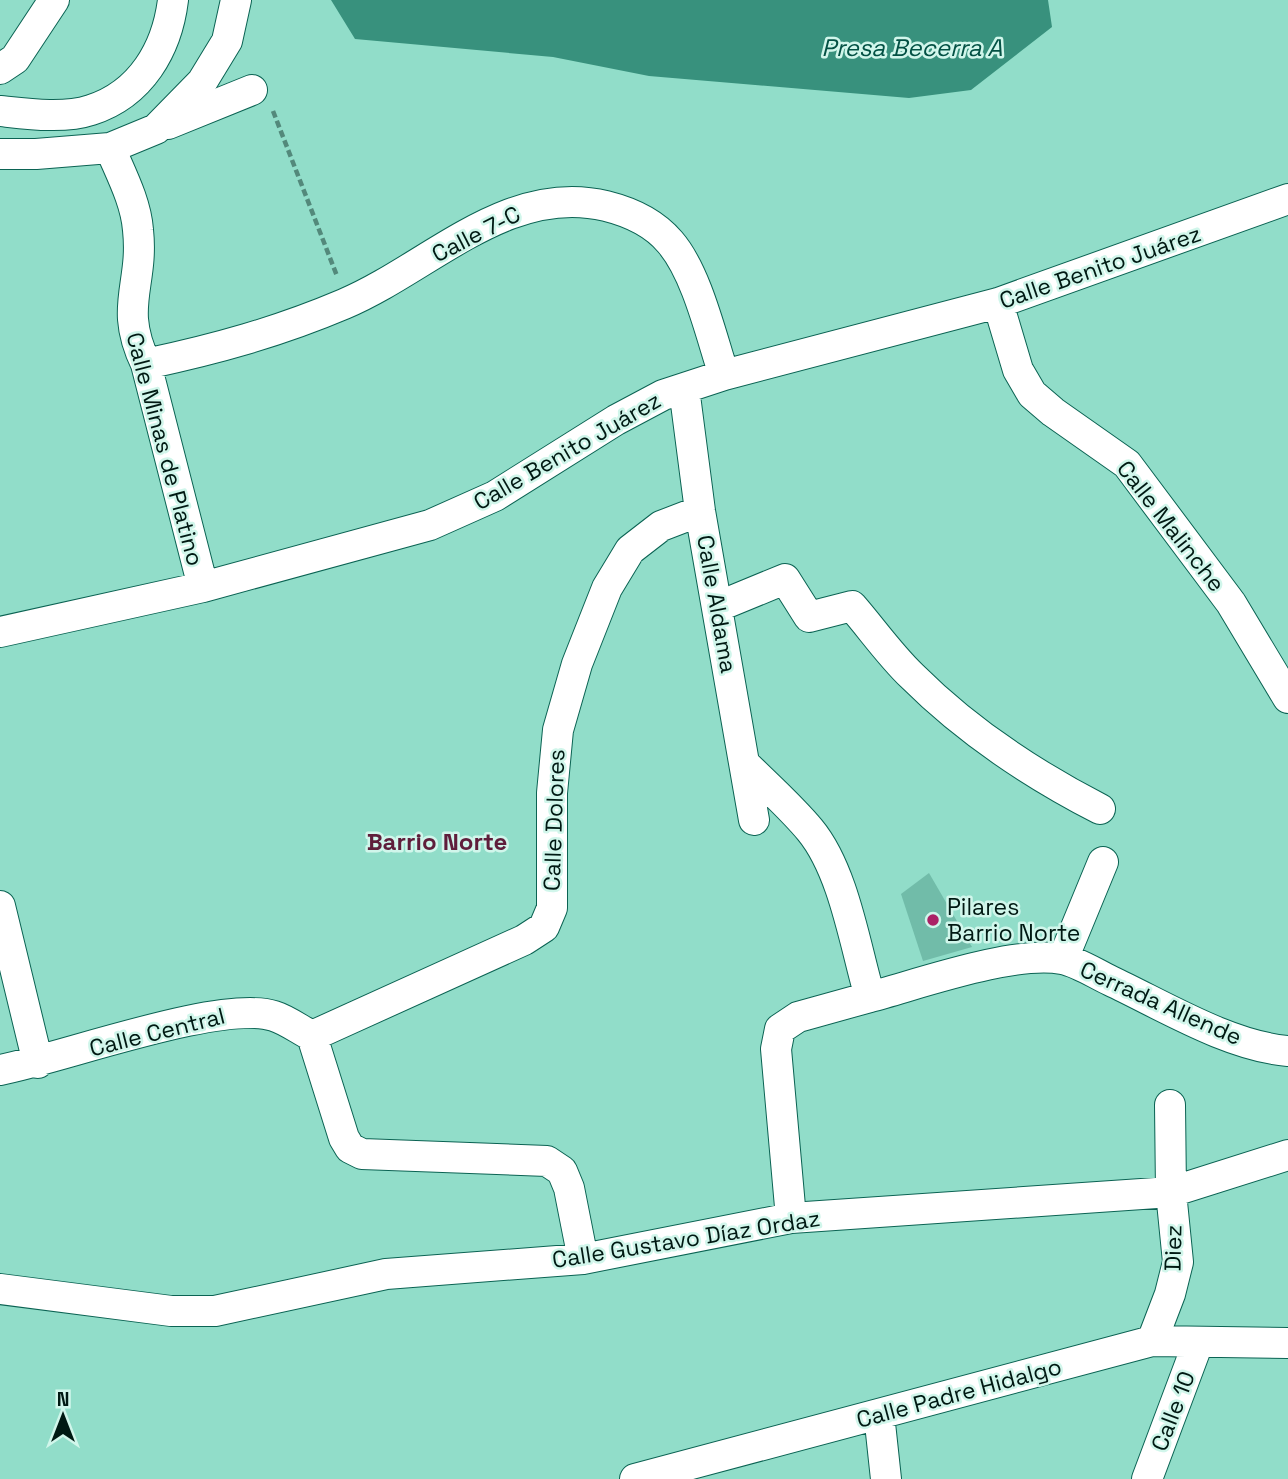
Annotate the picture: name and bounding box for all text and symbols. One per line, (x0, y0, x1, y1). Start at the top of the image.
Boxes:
water label: Presa Becerra A (822, 32, 1002, 63)
street label: Calle 7-C (427, 199, 525, 269)
street label: Calle Benito Juárez (995, 218, 1205, 316)
street label: Calle Minas de Platino (119, 329, 211, 569)
street label: Calle Benito Juárez (468, 385, 666, 517)
street label: Calle Malinche (1110, 454, 1232, 598)
street label: Calle Aldama (690, 533, 744, 675)
street label: Calle Dolores (537, 748, 571, 892)
district label: Barrio Norte (367, 826, 507, 857)
place label: Pilares Barrio Norte (947, 892, 1080, 948)
marker: Pilares Barrio Norte (925, 912, 941, 928)
street label: Cerrada Allende (1076, 954, 1246, 1052)
street label: Calle Central (86, 1001, 228, 1063)
street label: Calle Gustavo Díaz Ordaz (550, 1203, 822, 1275)
street label: Diez (1158, 1225, 1188, 1271)
street label: Calle Padre Hidalgo (853, 1351, 1065, 1435)
street label: Calle 10 (1144, 1367, 1202, 1455)
north arrow (28, 1381, 98, 1451)
text: N (57, 1387, 69, 1412)

